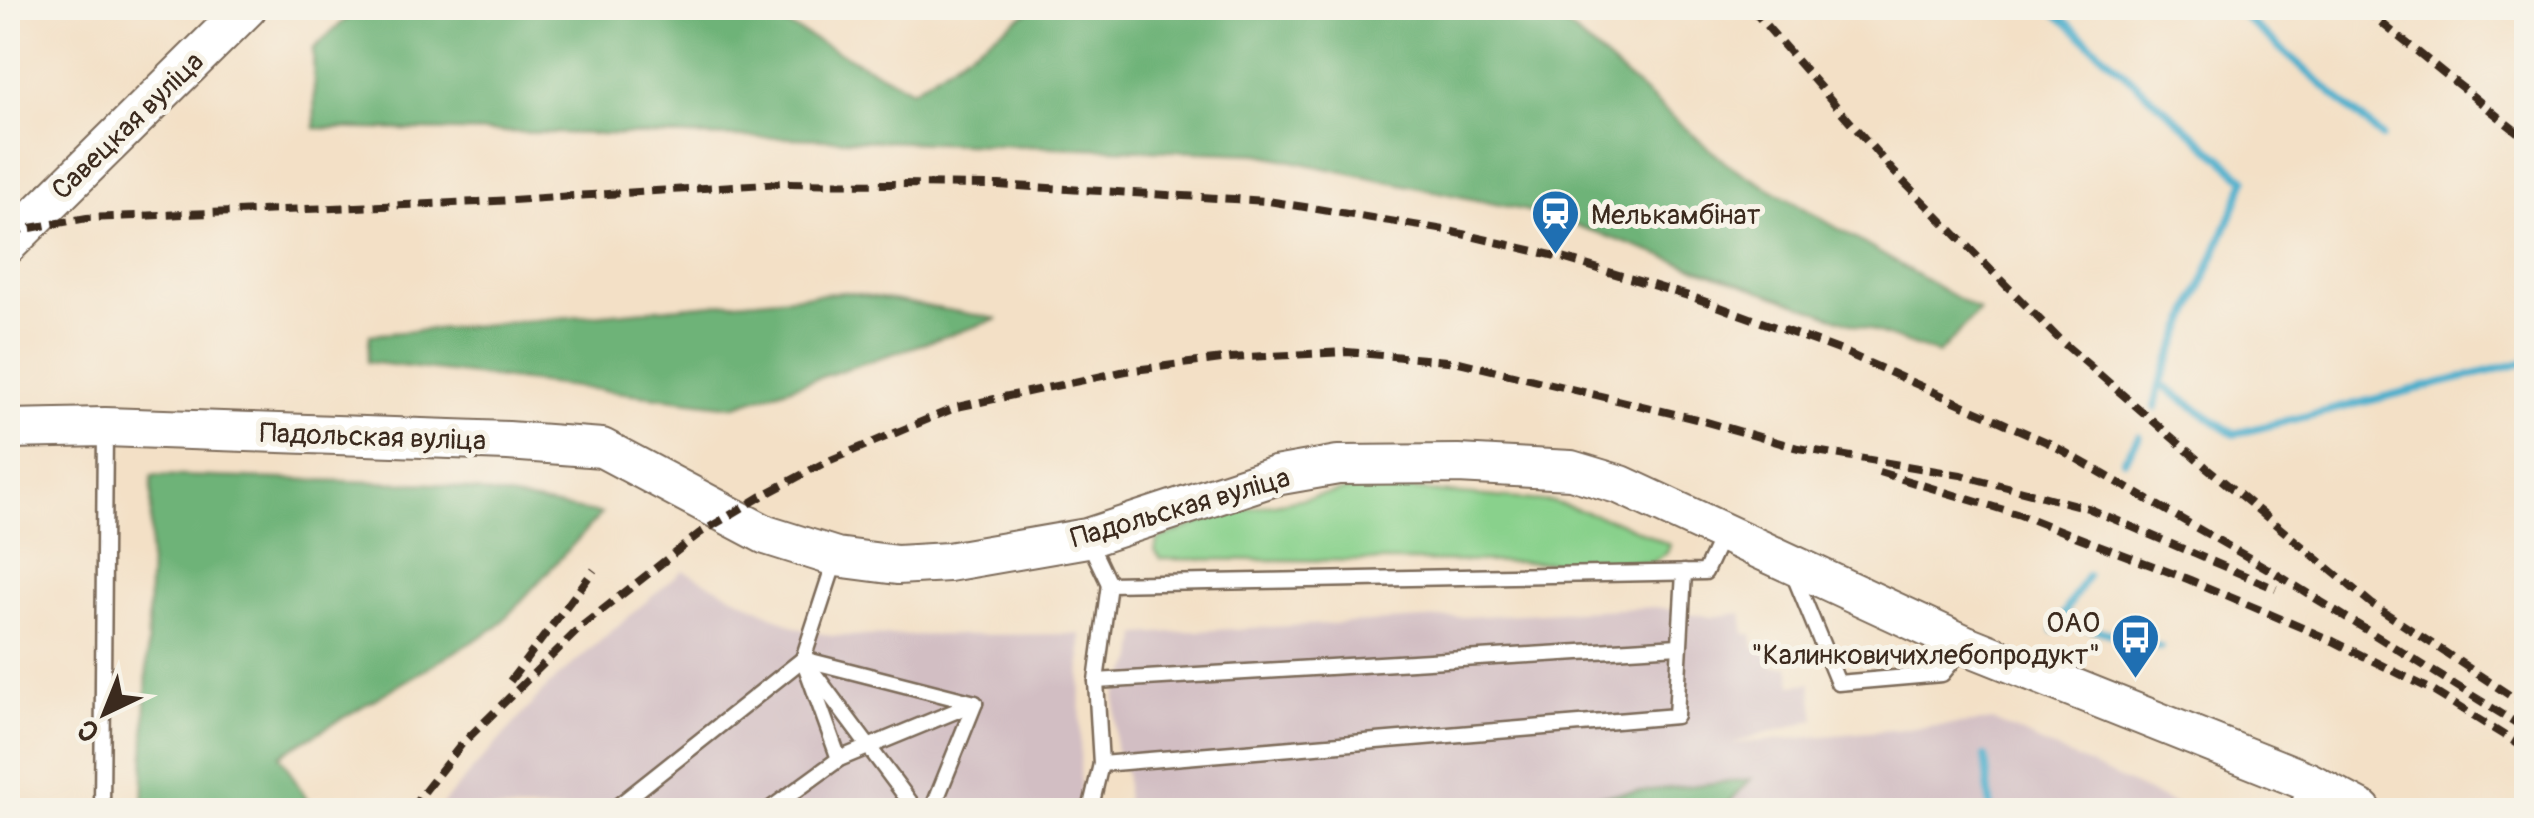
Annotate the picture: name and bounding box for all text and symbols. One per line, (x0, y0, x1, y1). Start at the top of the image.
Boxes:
street label: Савецкая вуліца (45, 45, 211, 207)
station icon: Мелькамбінат (1530, 188, 1582, 256)
place label: Мелькамбінат (1591, 198, 1761, 233)
street label: Падольская вуліца (259, 416, 487, 459)
street label: Падольская вуліца (1067, 460, 1294, 556)
place label: ОАО "Калинковичихлебопродукт" (1751, 606, 2100, 673)
bus stop icon: ОАО "Калинковичихлебопродукт" (2109, 612, 2161, 680)
north arrow (55, 663, 155, 763)
text: С (71, 711, 107, 749)

